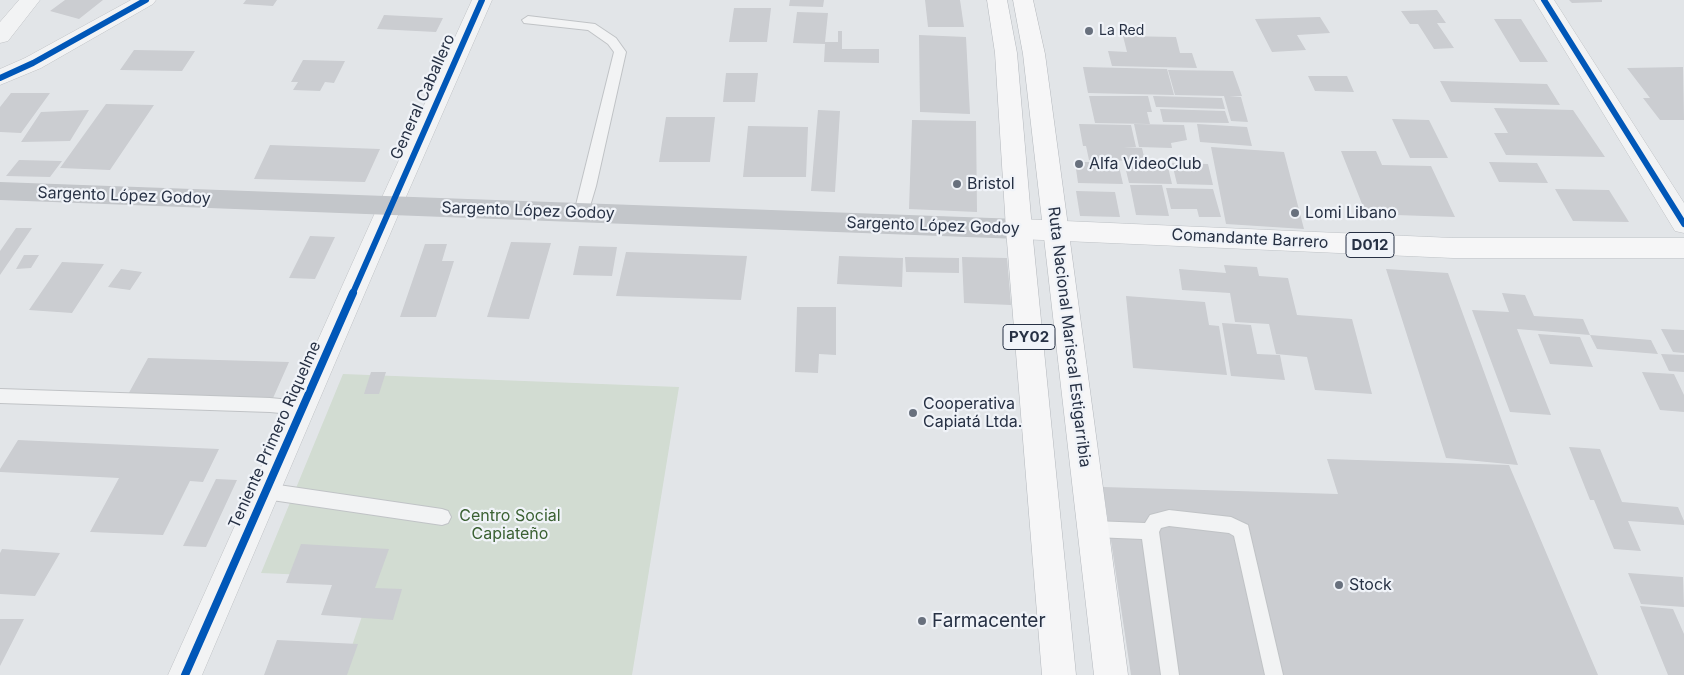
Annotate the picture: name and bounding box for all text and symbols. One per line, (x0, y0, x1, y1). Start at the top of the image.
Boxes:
place label: La Red (1099, 23, 1144, 39)
marker: La Red (1083, 25, 1095, 37)
street label: General Caballero (387, 31, 459, 163)
place label: Alfa VideoClub (1089, 154, 1202, 174)
marker: Alfa VideoClub (1073, 158, 1085, 170)
place label: Bristol (967, 174, 1015, 194)
marker: Bristol (951, 178, 963, 190)
street label: Sargento López Godoy (37, 183, 211, 209)
street label: Sargento López Godoy (441, 198, 615, 224)
place label: Lomi Libano (1305, 203, 1397, 223)
street label: Ruta Nacional Mariscal Estigarribia (1043, 205, 1095, 469)
marker: Lomi Libano (1289, 207, 1301, 219)
street label: Sargento López Godoy (846, 213, 1020, 239)
street label: Comandante Barrero (1171, 225, 1329, 253)
road number: D012 (1346, 232, 1394, 258)
road number: PY02 (1003, 324, 1055, 350)
street label: Teniente Primero Riquelme (225, 338, 325, 532)
place label: Cooperativa Capiatá Ltda. (923, 394, 1022, 432)
marker: Cooperativa Capiatá Ltda. (907, 407, 919, 419)
park label: Centro Social Capiateño (459, 506, 561, 544)
place label: Stock (1349, 575, 1392, 595)
marker: Stock (1333, 579, 1345, 591)
place label: Farmacenter (932, 610, 1046, 632)
marker: Farmacenter (916, 615, 928, 627)

